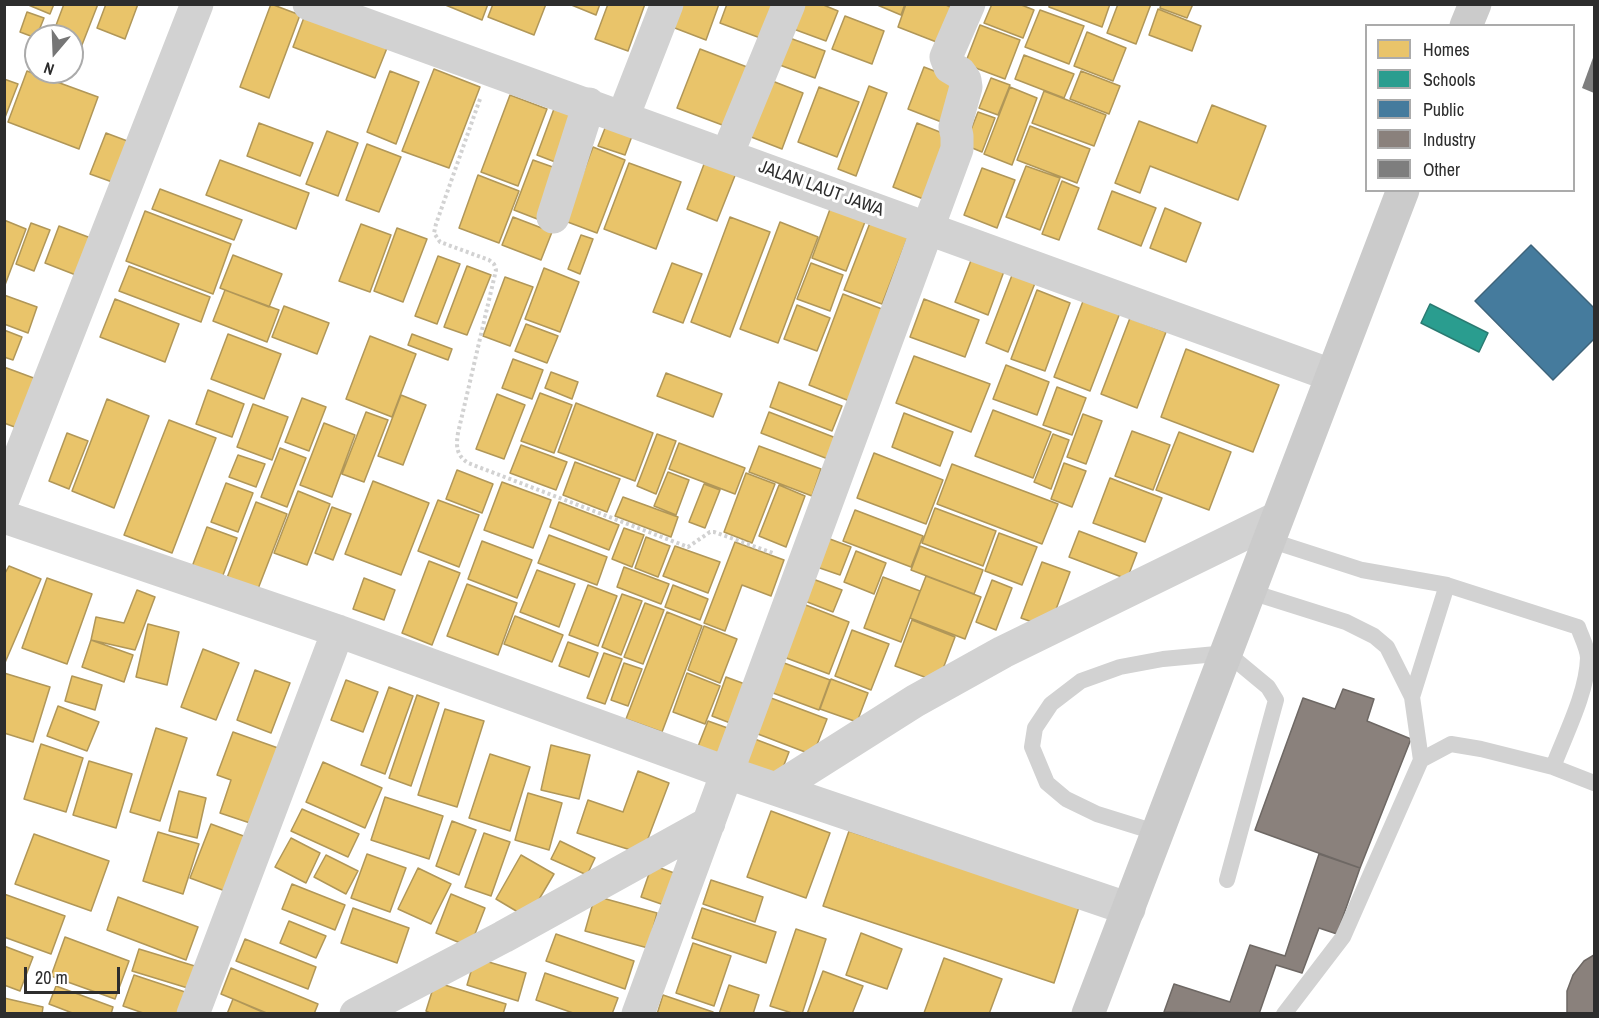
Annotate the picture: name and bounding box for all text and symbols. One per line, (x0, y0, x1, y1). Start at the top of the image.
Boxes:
north arrow (24, 24, 84, 84)
legend (1365, 24, 1575, 192)
text: Homes (1423, 37, 1470, 62)
text: N (41, 57, 57, 81)
text: Schools (1423, 67, 1476, 92)
text: Public (1423, 97, 1464, 122)
text: Industry (1423, 127, 1476, 152)
street label: JALAN LAUT JAWA (755, 156, 887, 222)
text: Other (1423, 157, 1460, 182)
scale bar (27, 955, 123, 993)
text: 20 m (35, 965, 68, 990)

